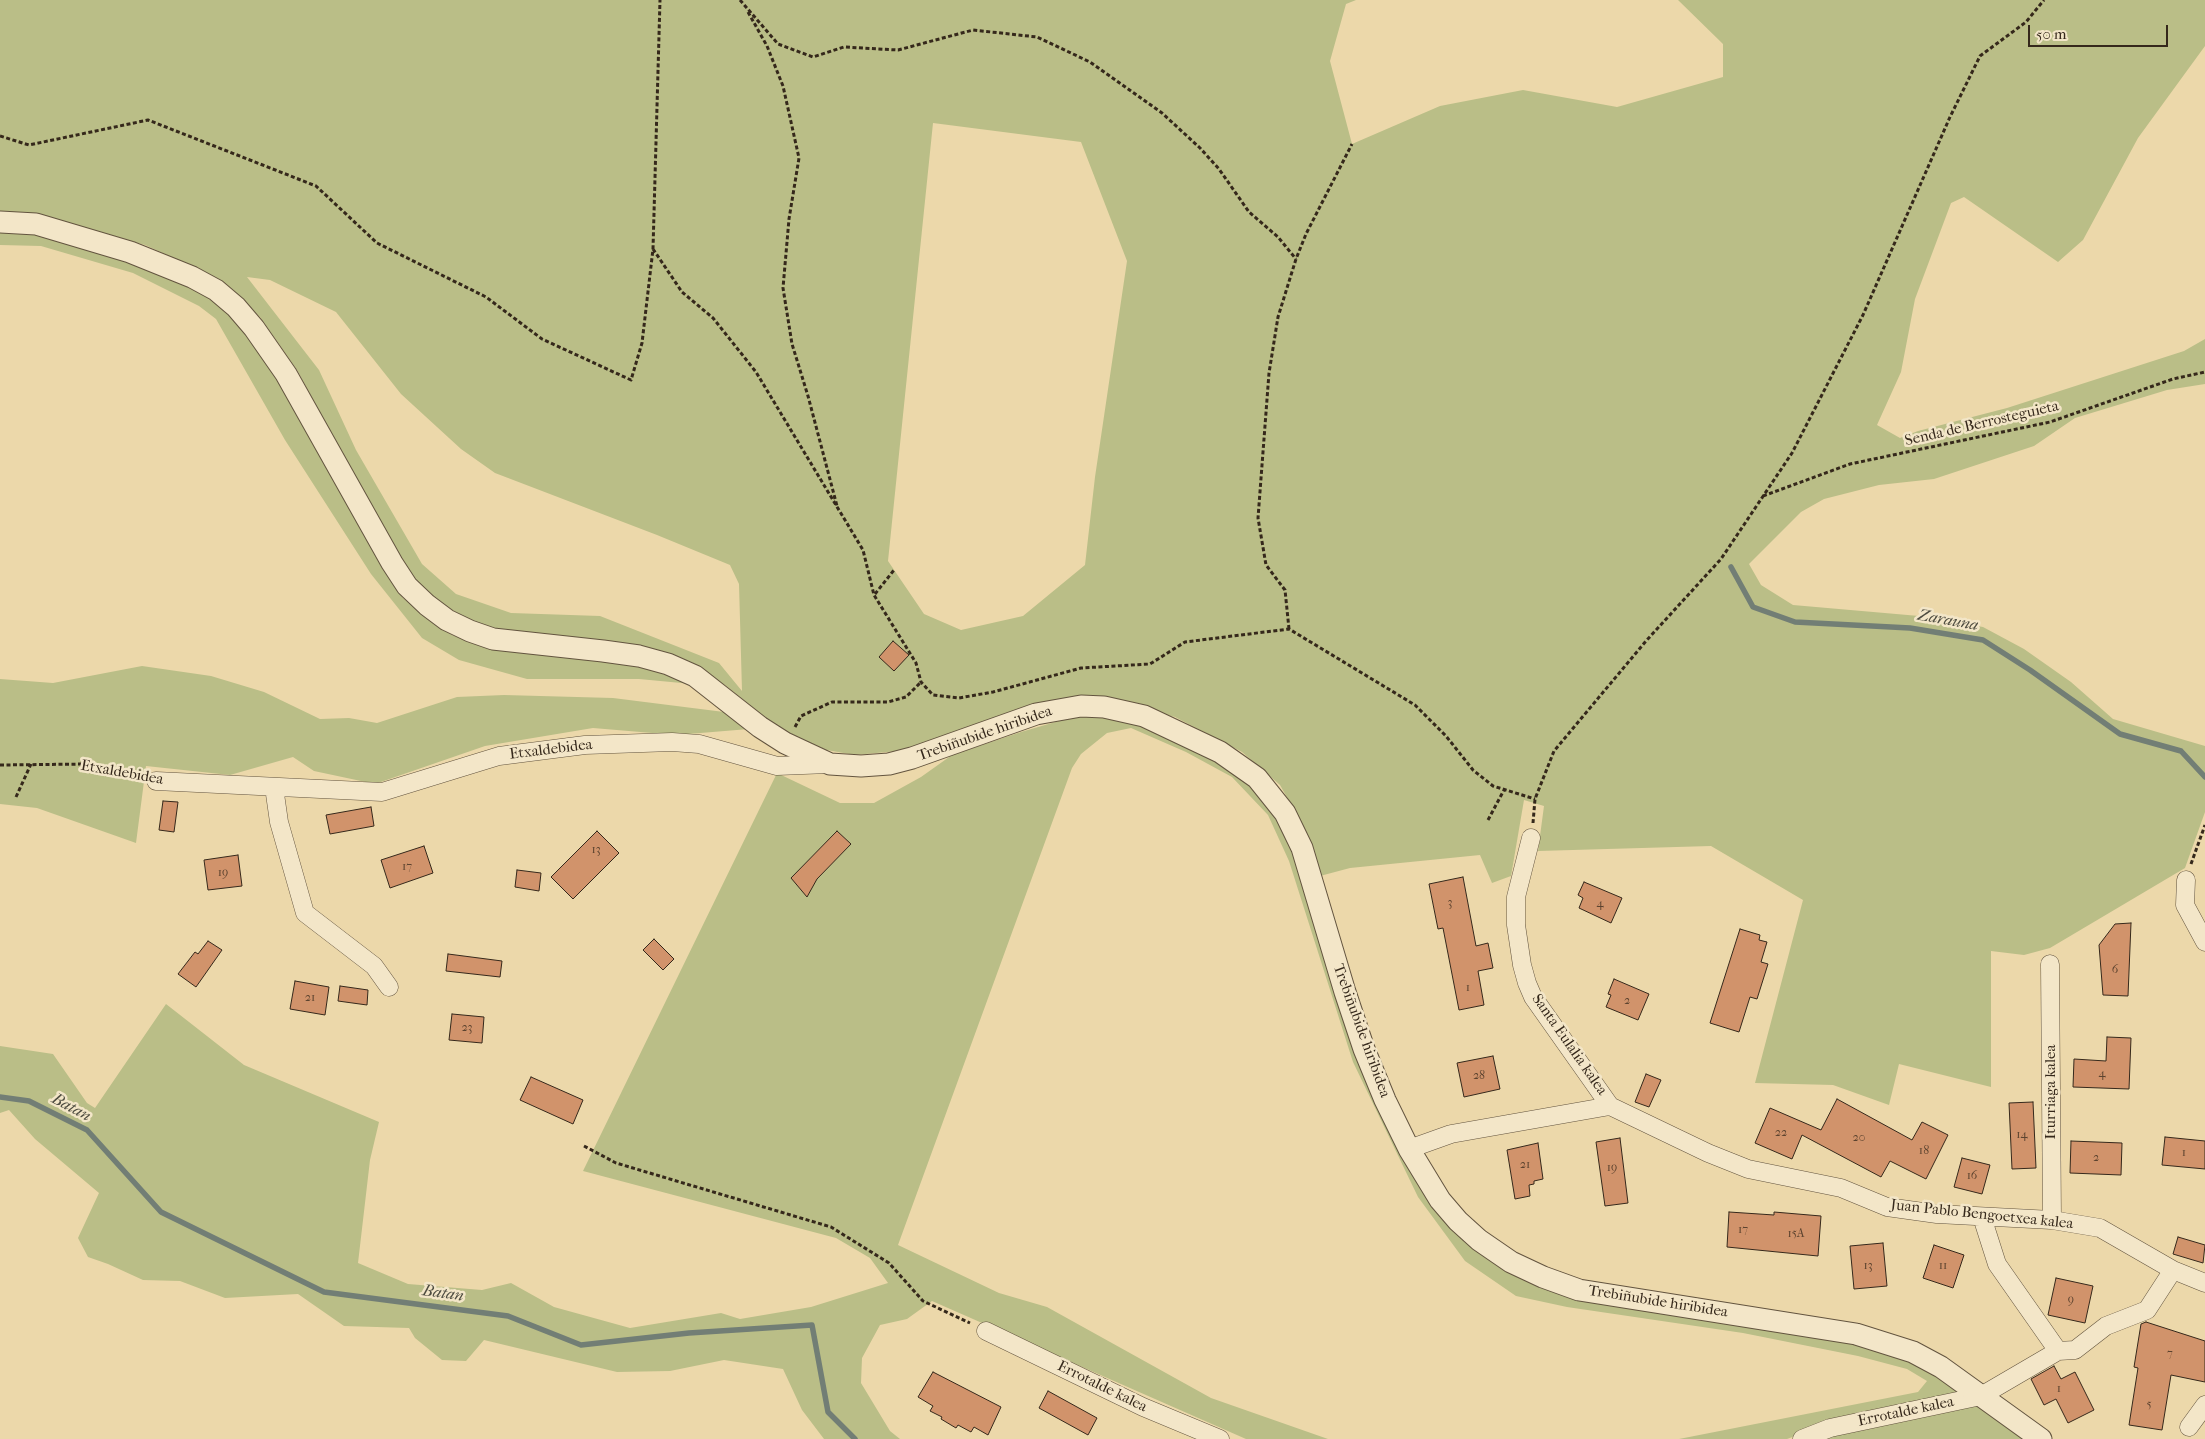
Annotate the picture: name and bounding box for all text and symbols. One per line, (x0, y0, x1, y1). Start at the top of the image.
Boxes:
scale bar (2030, 15, 2170, 47)
text: 50 m (2036, 25, 2066, 43)
street label: Senda de Berrosteguieta (1903, 398, 2061, 450)
water label: Zarauna (1916, 606, 1980, 636)
street label: Trebiñubide hiribidea (915, 703, 1055, 765)
street label: Etxaldebidea (508, 736, 594, 764)
street label: Etxaldebidea (79, 757, 165, 789)
house number: 13 (591, 843, 601, 857)
house number: 17 (402, 860, 412, 874)
house number: 19 (218, 866, 228, 880)
house number: 3 (1448, 896, 1452, 910)
house number: 4 (1596, 897, 1604, 911)
street label: Trebiñubide hiribidea (1328, 962, 1394, 1100)
house number: 6 (2112, 963, 2118, 977)
house number: 1 (1466, 981, 1470, 995)
house number: 21 (305, 991, 315, 1005)
street label: Santa Eulalia kalea (1527, 991, 1611, 1099)
house number: 2 (1624, 994, 1630, 1008)
house number: 23 (461, 1021, 473, 1035)
street label: Iturriaga kalea (2042, 1045, 2060, 1139)
house number: 4 (2098, 1067, 2106, 1081)
house number: 28 (1473, 1069, 1485, 1083)
water label: Batan (48, 1090, 94, 1126)
house number: 22 (1775, 1126, 1787, 1140)
house number: 14 (2016, 1128, 2028, 1142)
house number: 20 (1853, 1131, 1865, 1145)
house number: 18 (1919, 1144, 1929, 1158)
house number: 1 (2182, 1146, 2186, 1160)
house number: 2 (2093, 1151, 2099, 1165)
house number: 21 (1520, 1158, 1530, 1172)
house number: 19 (1607, 1161, 1617, 1175)
house number: 16 (1967, 1169, 1977, 1183)
street label: Juan Pablo Bengoetxea kalea (1890, 1196, 2074, 1234)
house number: 17 (1738, 1223, 1748, 1237)
house number: 15A (1787, 1227, 1805, 1241)
house number: 13 (1863, 1259, 1873, 1273)
house number: 11 (1939, 1259, 1947, 1273)
water label: Batan (421, 1282, 465, 1306)
street label: Trebiñubide hiribidea (1587, 1282, 1729, 1322)
house number: 9 (2068, 1293, 2074, 1307)
house number: 7 (2167, 1347, 2173, 1361)
street label: Errotalde kalea (1054, 1358, 1150, 1416)
house number: 1 (2057, 1382, 2061, 1396)
street label: Errotalde kalea (1856, 1393, 1956, 1431)
house number: 5 (2146, 1398, 2152, 1412)

